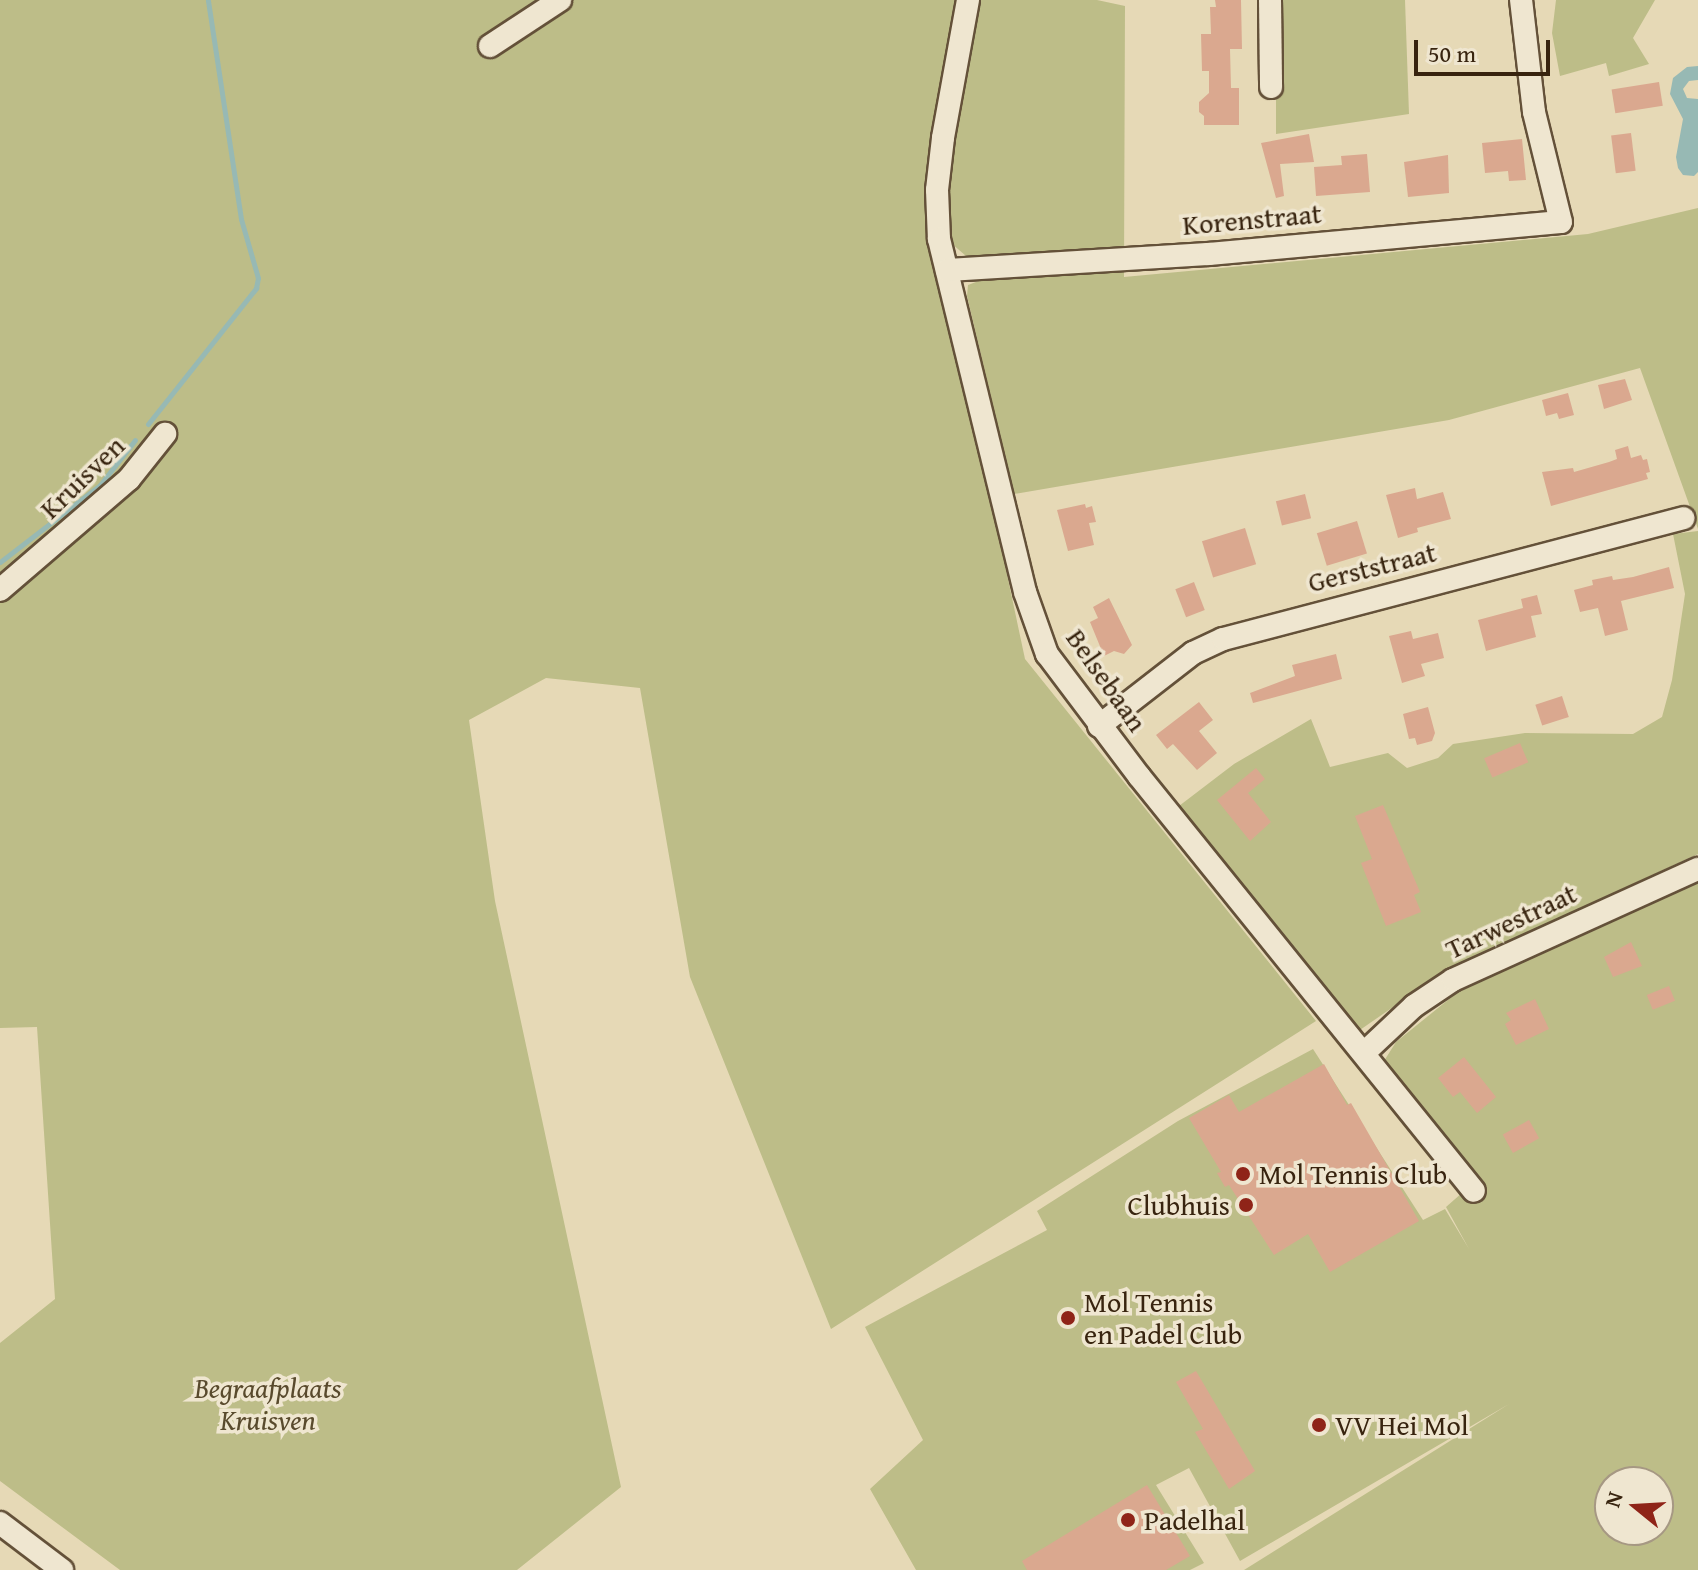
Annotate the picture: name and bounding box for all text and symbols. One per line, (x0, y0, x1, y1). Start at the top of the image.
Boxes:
scale bar (1418, 24, 1554, 74)
text: 50 m (1428, 36, 1476, 71)
street label: Korenstraat (1181, 196, 1323, 242)
street label: Kruisven (33, 429, 131, 525)
street label: Gerststraat (1304, 535, 1440, 599)
street label: Belsebaan (1059, 622, 1155, 738)
street label: Tarwestraat (1440, 876, 1582, 966)
place label: Mol Tennis Club (1259, 1157, 1447, 1191)
marker: Mol Tennis Club (1234, 1165, 1252, 1183)
place label: Clubhuis (1127, 1188, 1230, 1222)
marker: Clubhuis (1237, 1196, 1255, 1214)
place label: Mol Tennis en Padel Club (1084, 1285, 1242, 1351)
marker: Mol Tennis en Padel Club (1059, 1309, 1077, 1327)
park label: Begraafplaats Kruisven (195, 1371, 341, 1437)
place label: VV Hei Mol (1335, 1408, 1469, 1442)
marker: VV Hei Mol (1310, 1416, 1328, 1434)
north arrow (1594, 1466, 1674, 1546)
text: N (1596, 1487, 1631, 1511)
place label: Padelhal (1144, 1503, 1245, 1537)
marker: Padelhal (1119, 1511, 1137, 1529)

